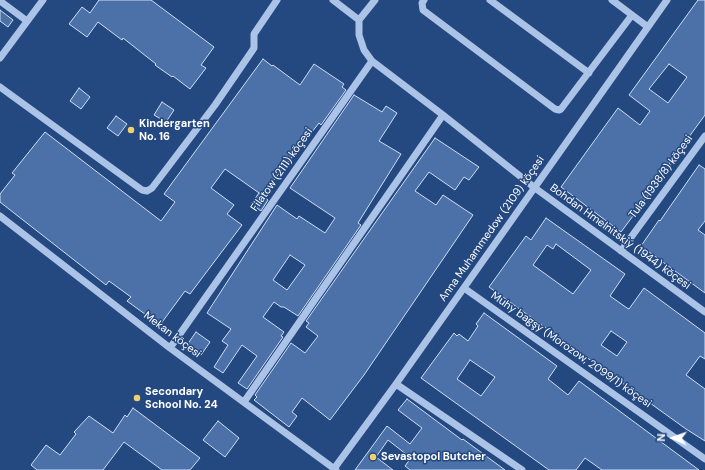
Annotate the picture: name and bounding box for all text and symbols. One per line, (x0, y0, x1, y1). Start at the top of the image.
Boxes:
place label: Kindergarten No. 16 (139, 117, 210, 143)
marker: Kindergarten No. 16 (126, 125, 136, 135)
street label: Filatow (2111) köçesi (248, 126, 316, 214)
street label: Tula (1938/8) köçesi (626, 133, 696, 221)
street label: Anna Muhammedow (2109) köçesi (437, 154, 547, 304)
street label: Bohdan Hmelnitskiý (1944) köçesi (547, 181, 693, 293)
street label: Muhy bagşy (Morozow, 2099/1) köçesi (488, 289, 654, 411)
street label: Mekan köçesi (141, 309, 203, 361)
place label: Secondary School No. 24 (145, 385, 218, 411)
marker: Secondary School No. 24 (132, 393, 142, 403)
north arrow (653, 418, 693, 458)
text: N (654, 433, 668, 442)
place label: Sevastopol Butcher (381, 450, 486, 464)
marker: Sevastopol Butcher (368, 452, 378, 462)

